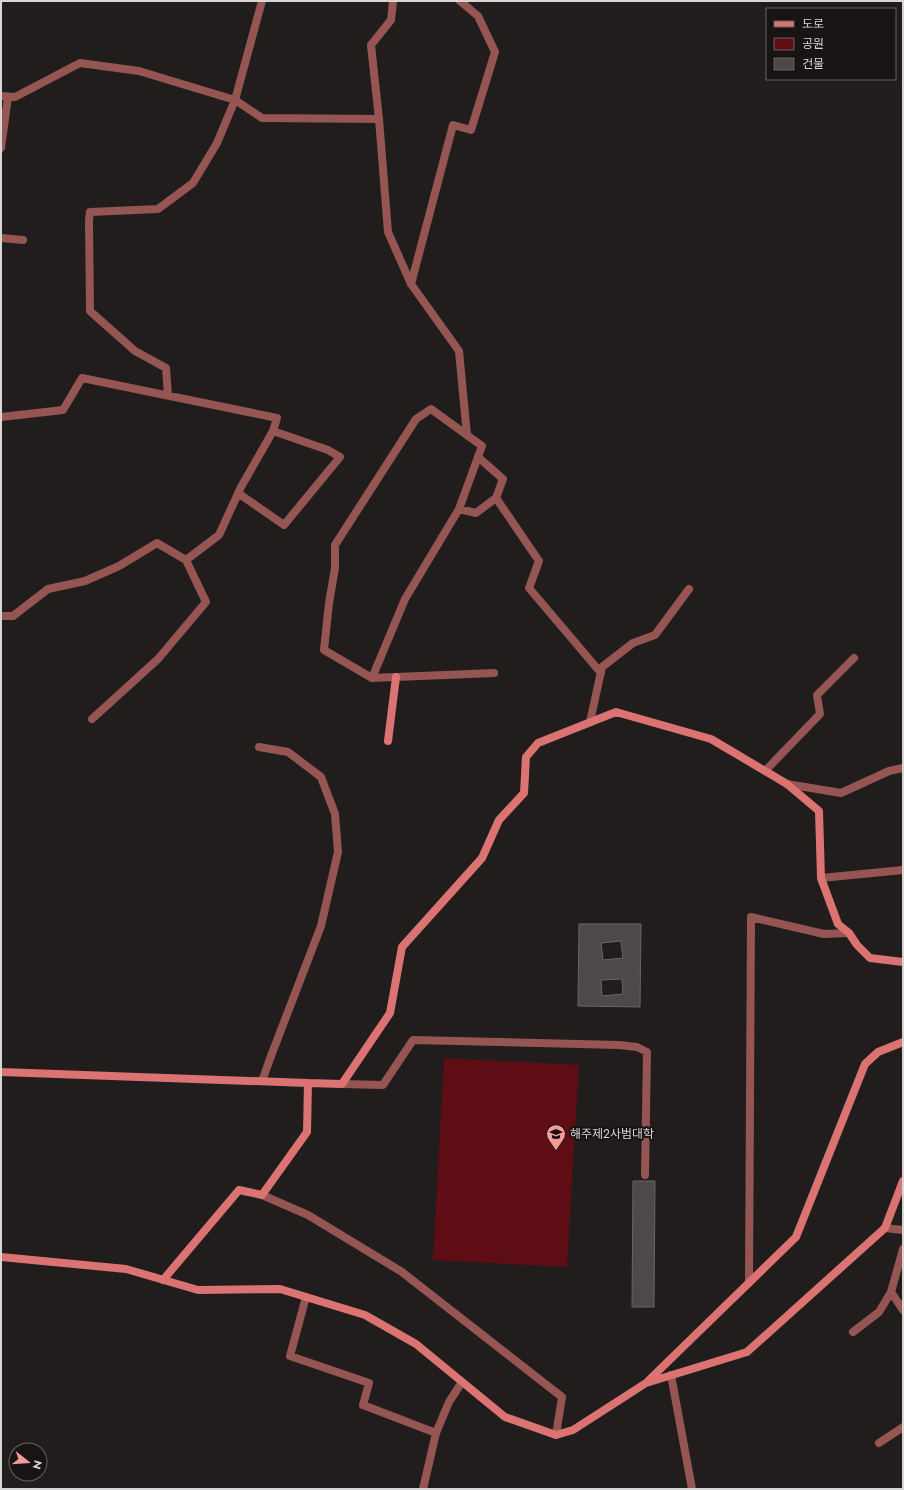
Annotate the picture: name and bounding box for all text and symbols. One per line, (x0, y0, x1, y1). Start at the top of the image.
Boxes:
legend (766, 8, 896, 80)
text: 도로 (802, 15, 824, 33)
text: 공원 (802, 35, 824, 53)
text: 건물 (802, 55, 824, 73)
school or university icon: 해주제2사범대학 (545, 1123, 567, 1151)
place label: 해주제2사범대학 (570, 1125, 654, 1143)
north arrow (8, 1442, 48, 1482)
text: N (29, 1458, 46, 1471)

